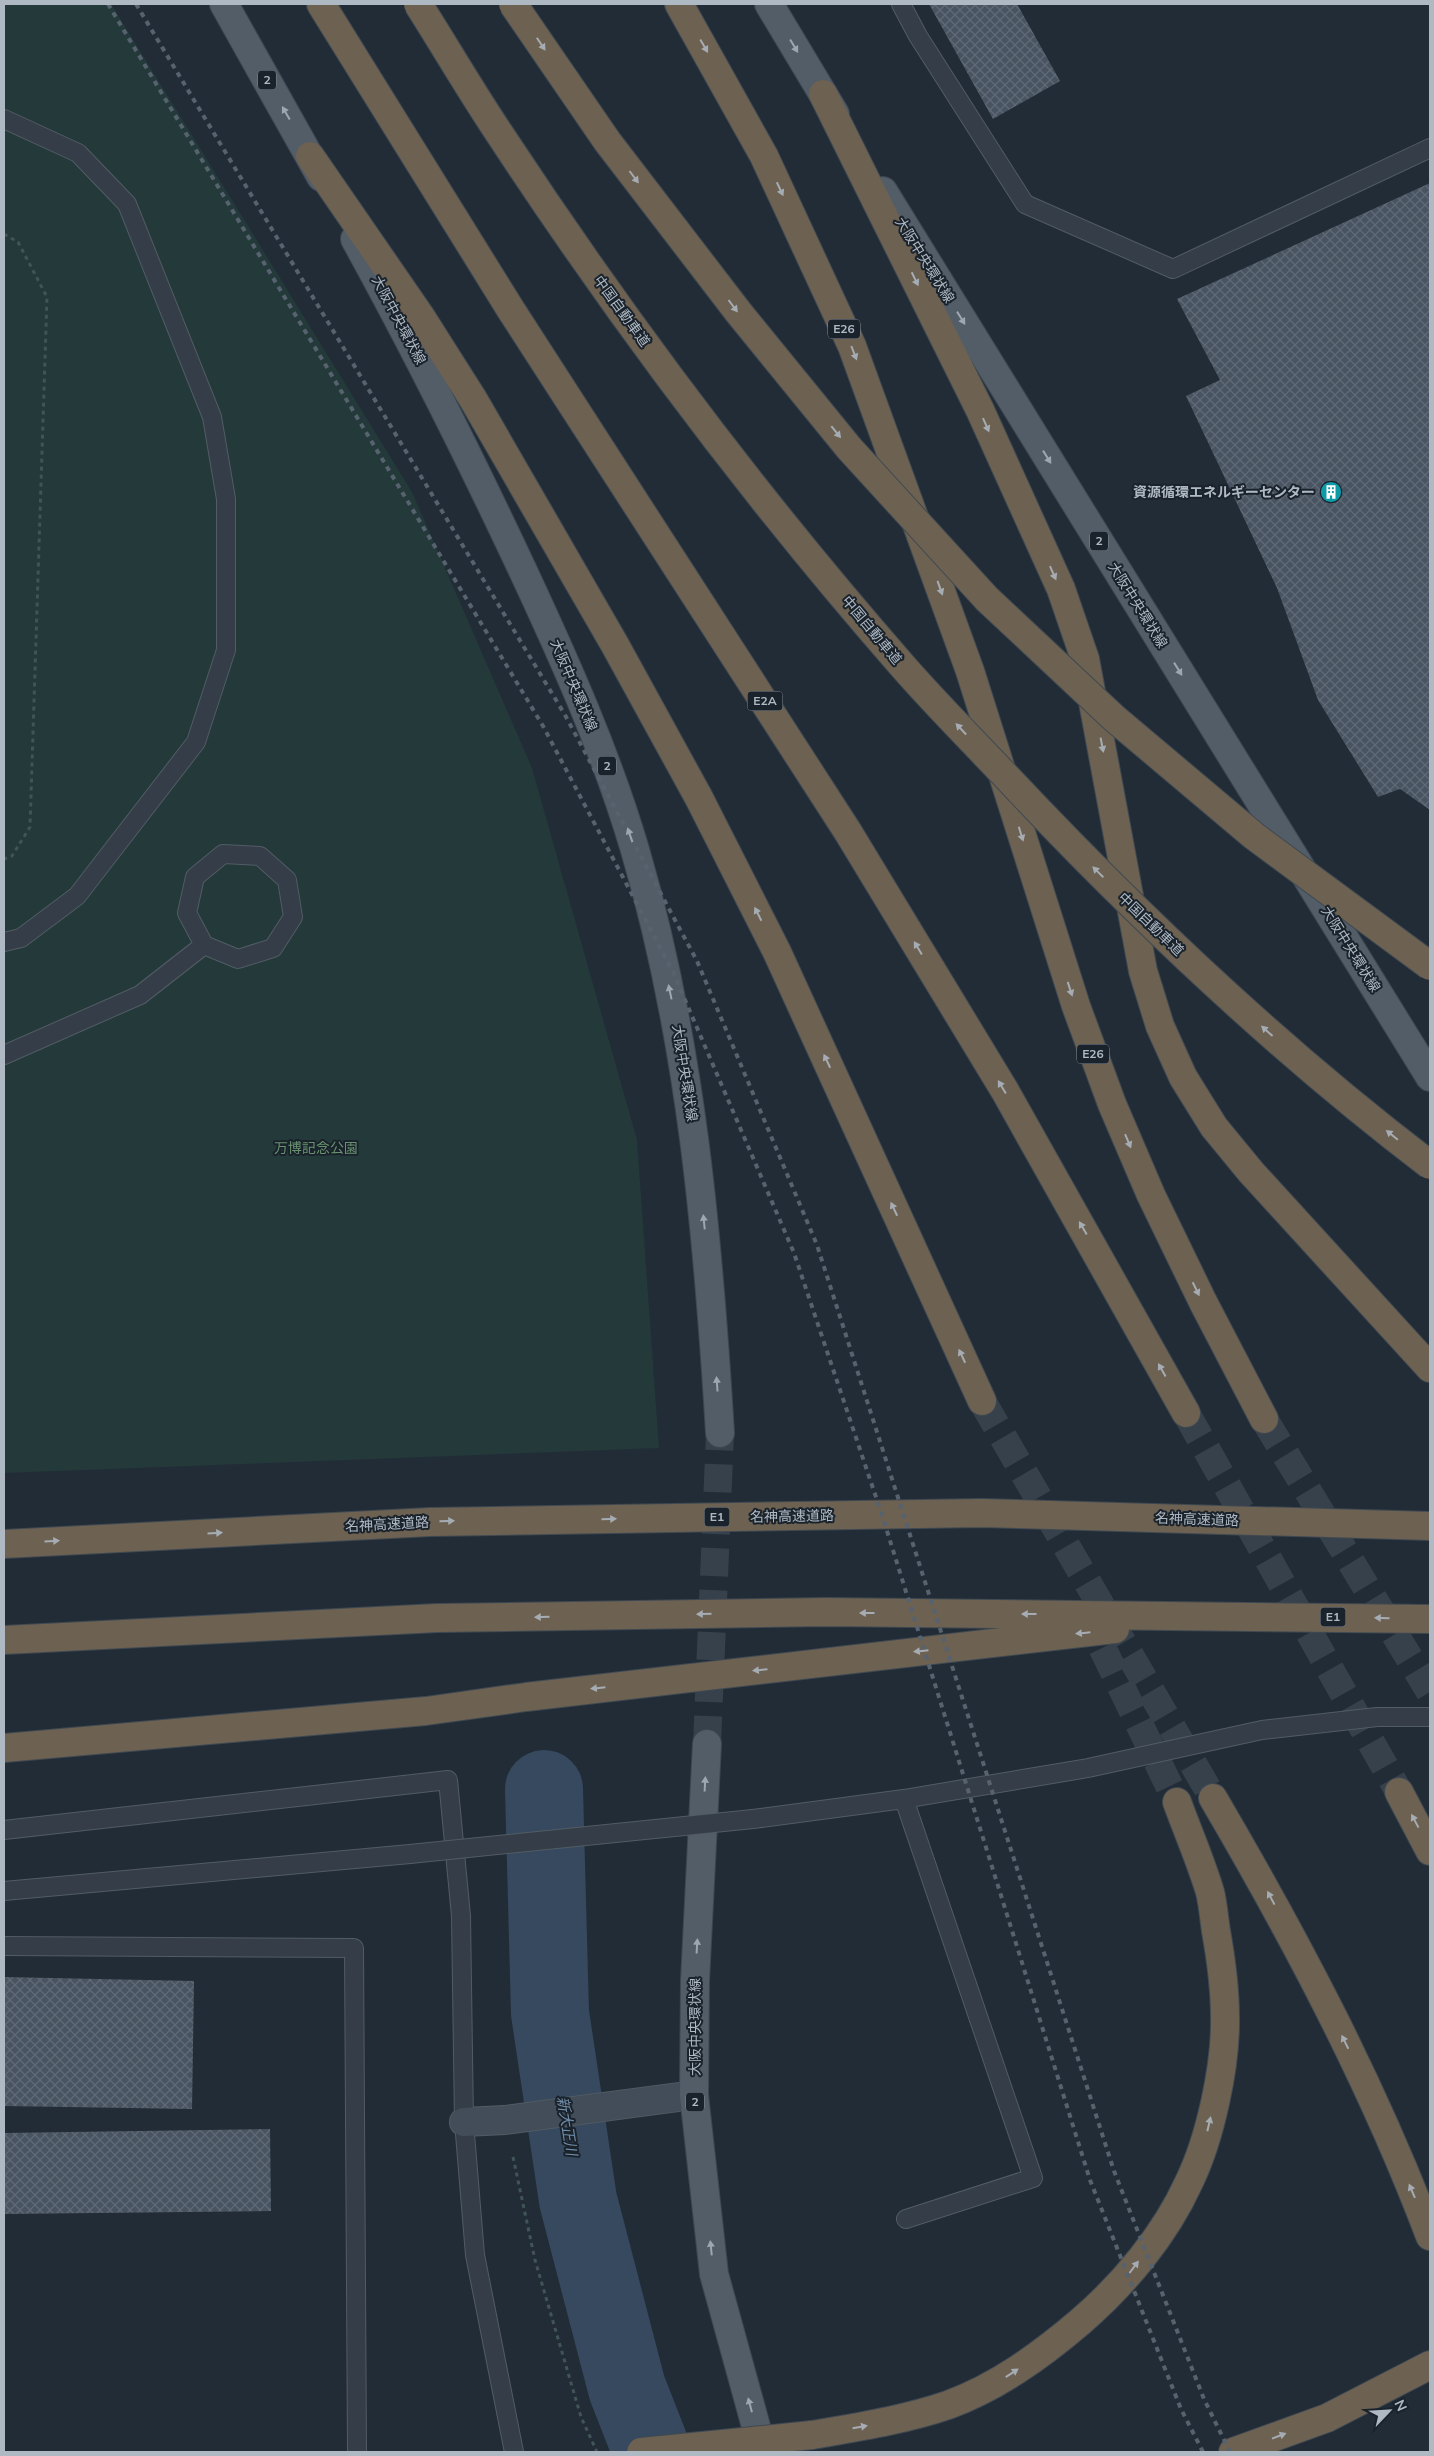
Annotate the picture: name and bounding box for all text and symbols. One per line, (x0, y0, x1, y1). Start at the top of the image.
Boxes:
one-way arrow (536, 37, 546, 51)
one-way arrow (699, 39, 708, 52)
one-way arrow (790, 39, 799, 52)
road number: 2 (258, 70, 276, 90)
one-way arrow (282, 106, 290, 121)
one-way arrow (629, 170, 640, 183)
one-way arrow (775, 182, 784, 197)
street label: 大阪中央環状線 (891, 214, 959, 306)
street label: 中国自動車道 (590, 272, 654, 350)
one-way arrow (911, 272, 919, 286)
street label: 大阪中央環状線 (368, 273, 430, 367)
one-way arrow (728, 299, 738, 313)
one-way arrow (957, 312, 966, 325)
road number: E26 (828, 320, 860, 338)
one-way arrow (850, 346, 858, 361)
one-way arrow (983, 418, 991, 432)
one-way arrow (830, 425, 841, 438)
one-way arrow (1042, 450, 1052, 463)
building icon: 資源循環エネルギーセンター (1319, 480, 1343, 504)
place label: 資源循環エネルギーセンター (1133, 483, 1315, 501)
road number: 2 (1090, 532, 1108, 550)
street label: 大阪中央環状線 (1104, 559, 1172, 651)
one-way arrow (1050, 566, 1058, 580)
one-way arrow (936, 581, 944, 596)
street label: 中国自動車道 (838, 592, 906, 668)
street label: 大阪中央環状線 (547, 636, 601, 734)
one-way arrow (1174, 663, 1183, 676)
road number: E2A (748, 691, 782, 710)
one-way arrow (955, 723, 967, 735)
one-way arrow (1098, 738, 1106, 754)
road number: 2 (598, 756, 616, 776)
one-way arrow (626, 827, 634, 842)
one-way arrow (1017, 827, 1025, 842)
one-way arrow (1092, 866, 1104, 878)
street label: 中国自動車道 (1115, 888, 1187, 960)
street label: 大阪中央環状線 (1317, 903, 1385, 995)
one-way arrow (754, 907, 762, 921)
one-way arrow (914, 942, 923, 955)
one-way arrow (1067, 982, 1074, 997)
one-way arrow (666, 985, 674, 1000)
street label: 大阪中央環状線 (668, 1023, 702, 1123)
one-way arrow (1260, 1026, 1273, 1037)
road number: E26 (1077, 1044, 1109, 1064)
one-way arrow (822, 1054, 830, 1068)
one-way arrow (998, 1081, 1007, 1094)
one-way arrow (1386, 1129, 1399, 1140)
one-way arrow (1124, 1134, 1132, 1148)
park label: 万博記念公園 (274, 1139, 358, 1157)
one-way arrow (890, 1202, 898, 1216)
one-way arrow (700, 1214, 708, 1230)
one-way arrow (1079, 1221, 1087, 1236)
one-way arrow (1192, 1281, 1200, 1296)
one-way arrow (957, 1349, 965, 1363)
one-way arrow (1158, 1363, 1166, 1377)
one-way arrow (713, 1376, 721, 1392)
street label: 名神高速道路 (750, 1506, 834, 1526)
road number: E1 (704, 1508, 730, 1526)
street label: 名神高速道路 (1155, 1509, 1239, 1529)
street label: 名神高速道路 (345, 1513, 429, 1535)
one-way arrow (602, 1515, 618, 1523)
one-way arrow (439, 1517, 455, 1525)
one-way arrow (207, 1528, 223, 1536)
one-way arrow (45, 1537, 61, 1545)
one-way arrow (858, 1608, 874, 1616)
road number: E1 (1320, 1608, 1346, 1626)
one-way arrow (696, 1610, 712, 1618)
one-way arrow (1021, 1610, 1037, 1618)
one-way arrow (533, 1613, 549, 1621)
one-way arrow (1373, 1614, 1389, 1622)
one-way arrow (1074, 1629, 1090, 1637)
one-way arrow (913, 1647, 929, 1655)
one-way arrow (751, 1666, 767, 1674)
one-way arrow (590, 1684, 606, 1692)
one-way arrow (702, 1776, 710, 1792)
one-way arrow (1411, 1814, 1419, 1829)
one-way arrow (1267, 1890, 1275, 1905)
one-way arrow (693, 1938, 701, 1954)
street label: 大阪中央環状線 (686, 1978, 704, 2076)
one-way arrow (1341, 2035, 1349, 2050)
road number: 2 (686, 2092, 704, 2112)
water label: 新大正川 (553, 2095, 582, 2159)
one-way arrow (1205, 2116, 1213, 2131)
one-way arrow (1407, 2184, 1415, 2198)
one-way arrow (707, 2240, 715, 2256)
one-way arrow (1129, 2261, 1140, 2274)
one-way arrow (1006, 2368, 1019, 2377)
north arrow (1364, 2386, 1414, 2436)
text: N (1390, 2397, 1411, 2414)
one-way arrow (746, 2398, 754, 2413)
one-way arrow (853, 2423, 869, 2431)
one-way arrow (1272, 2432, 1287, 2440)

